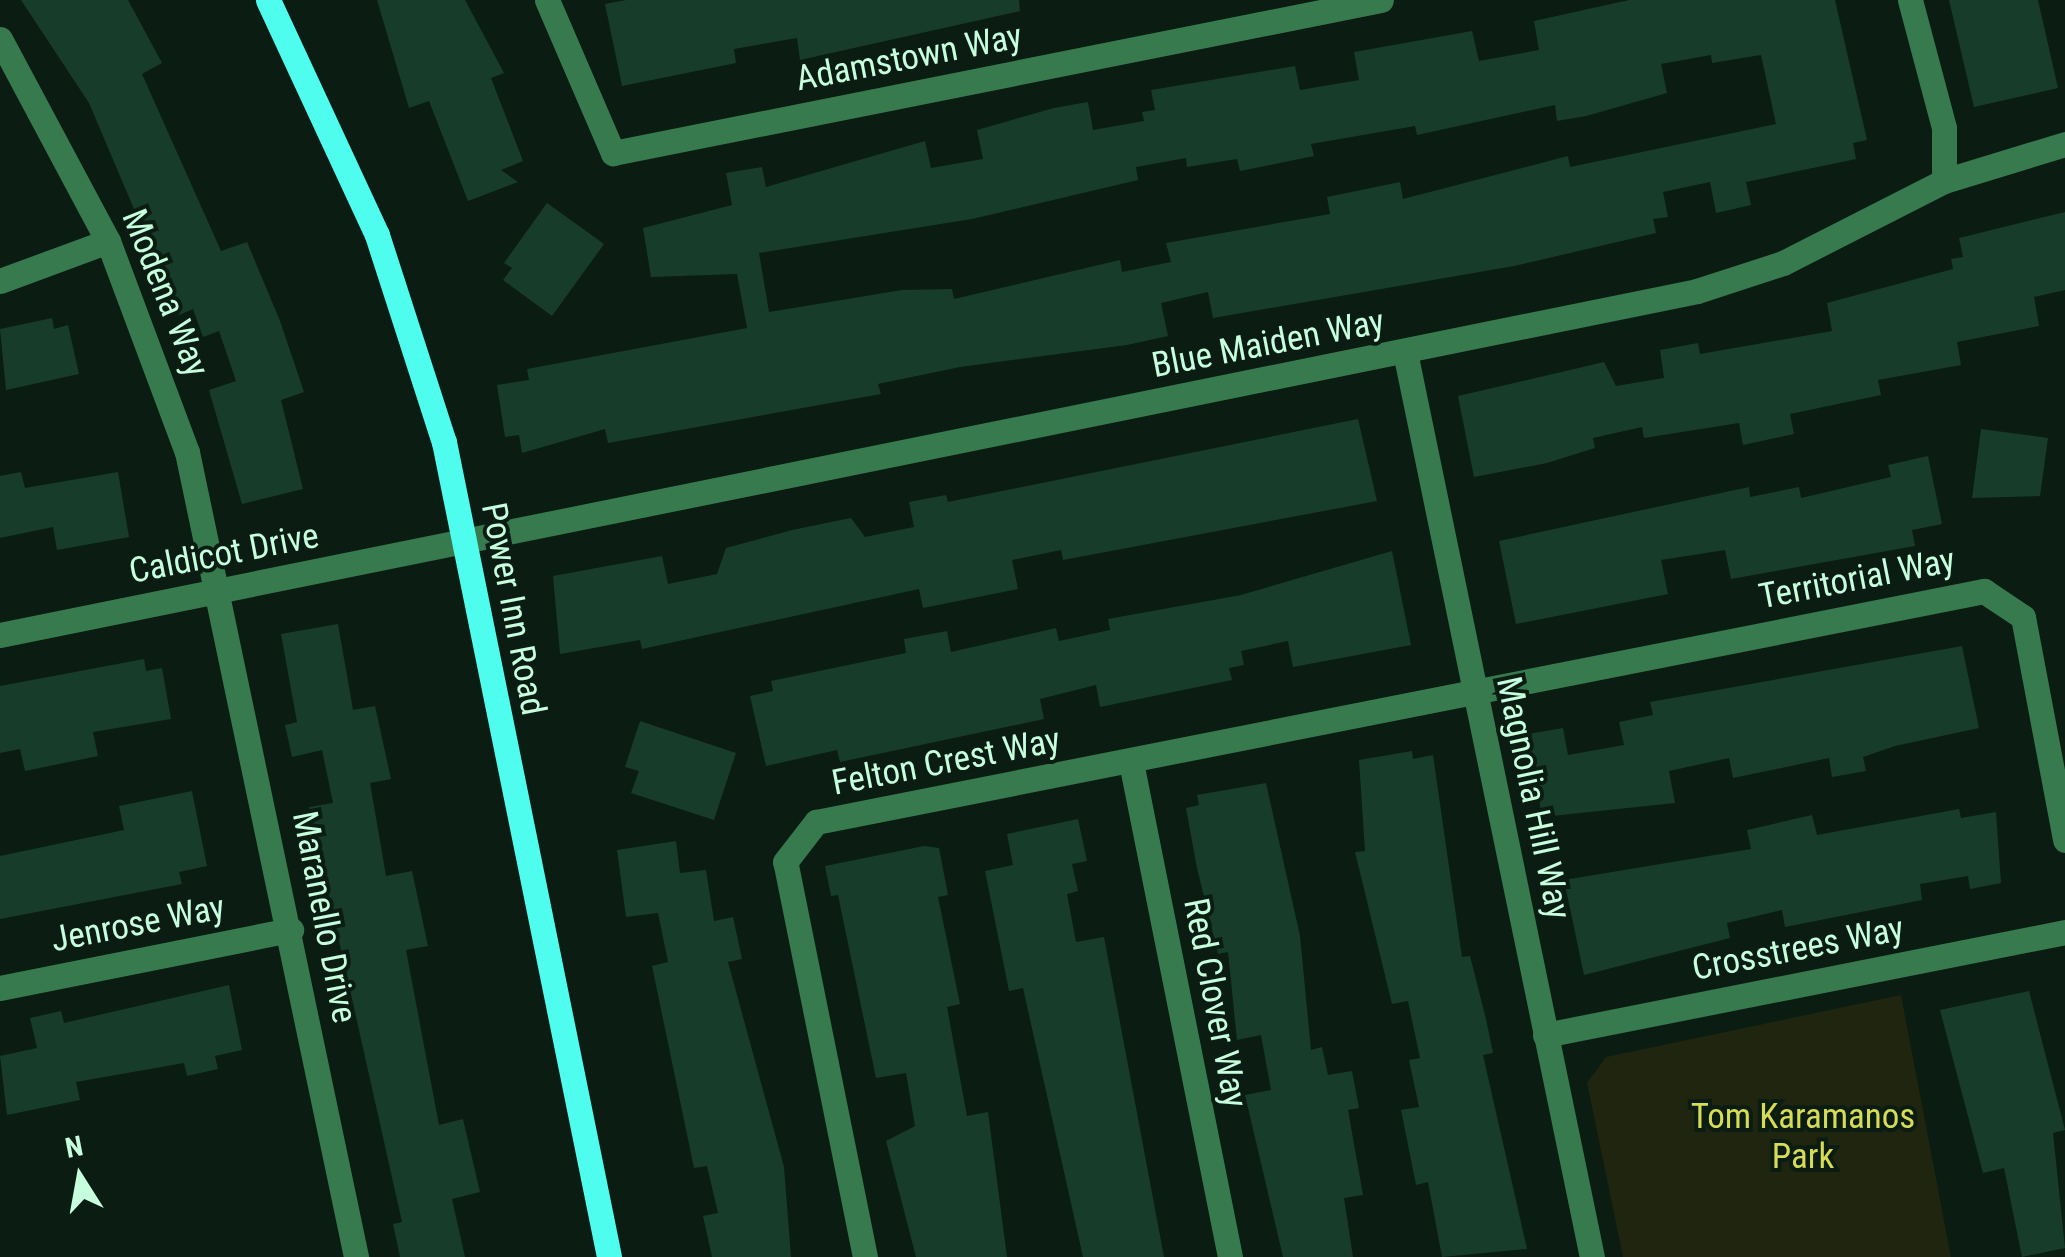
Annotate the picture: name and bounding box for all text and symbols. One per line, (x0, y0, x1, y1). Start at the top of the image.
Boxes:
street label: Adamstown Way (793, 16, 1025, 100)
street label: Modena Way (112, 203, 218, 383)
street label: Blue Maiden Way (1148, 301, 1388, 387)
street label: Power Inn Road (472, 499, 554, 719)
street label: Caldicot Drive (126, 515, 322, 593)
street label: Territorial Way (1756, 539, 1958, 619)
street label: Magnolia Hill Way (1487, 673, 1579, 923)
street label: Felton Crest Way (828, 719, 1064, 805)
street label: Maranello Drive (283, 808, 365, 1026)
street label: Jenrose Way (48, 887, 228, 961)
street label: Red Clover Way (1174, 895, 1256, 1111)
street label: Crosstrees Way (1689, 908, 1907, 990)
park label: Tom Karamanos Park (1691, 1096, 1915, 1178)
north arrow (30, 1127, 130, 1227)
text: N (63, 1129, 86, 1165)

